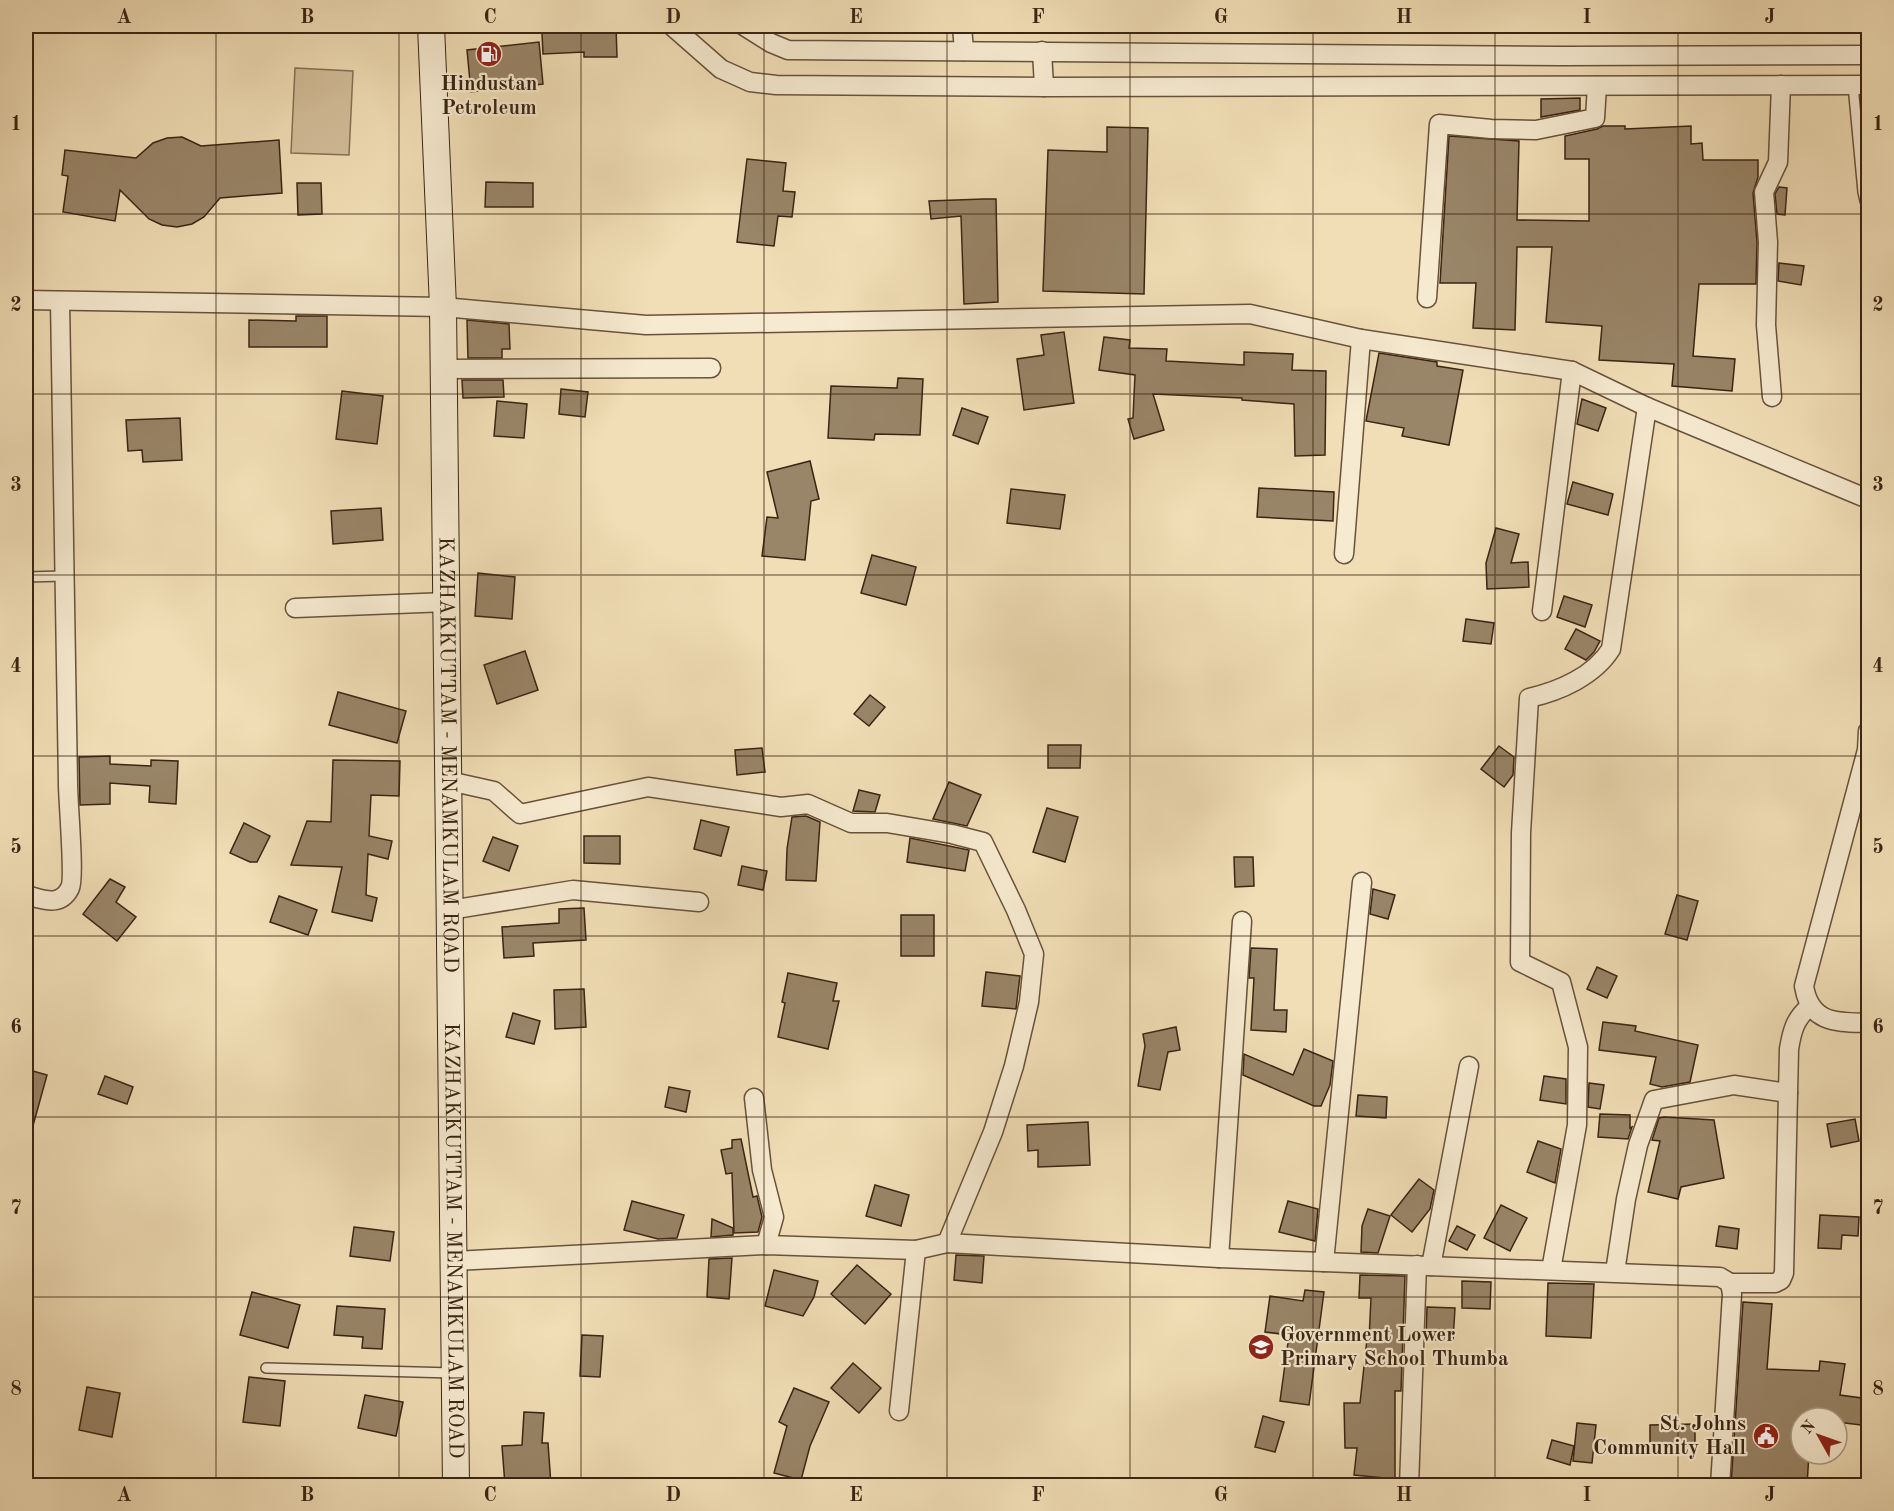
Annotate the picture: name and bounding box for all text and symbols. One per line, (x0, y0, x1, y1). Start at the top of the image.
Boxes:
text: A (116, 8, 132, 28)
text: B (300, 8, 314, 28)
text: C (483, 8, 497, 28)
text: D (665, 8, 681, 28)
text: E (849, 8, 863, 28)
text: F (1031, 8, 1045, 28)
text: G (1214, 8, 1228, 28)
text: H (1396, 8, 1412, 28)
text: I (1583, 8, 1591, 28)
text: J (1765, 8, 1776, 28)
fuel station icon: Hindustan Petroleum (474, 39, 504, 69)
place label: Hindustan Petroleum (440, 74, 538, 119)
text: 1 (10, 115, 22, 135)
text: 1 (1872, 115, 1884, 135)
text: 2 (10, 296, 22, 316)
text: 2 (1872, 296, 1884, 316)
text: 3 (10, 476, 22, 496)
text: 3 (1872, 476, 1884, 496)
street label: KAZHAKKUTTAM - MENAMKULAM ROAD (435, 537, 461, 973)
text: 4 (10, 657, 22, 677)
text: 4 (1872, 657, 1884, 677)
text: 5 (10, 837, 22, 858)
text: 5 (1872, 837, 1884, 858)
text: 6 (10, 1018, 22, 1038)
text: 6 (1872, 1018, 1884, 1038)
street label: KAZHAKKUTTAM - MENAMKULAM ROAD (440, 1023, 466, 1459)
text: 7 (10, 1199, 22, 1219)
text: 7 (1872, 1199, 1884, 1219)
place label: Government Lower Primary School Thumba (1280, 1325, 1509, 1370)
school or university icon: Government Lower Primary School Thumba (1246, 1332, 1276, 1362)
text: 8 (10, 1380, 22, 1400)
text: 8 (1872, 1380, 1884, 1400)
north arrow (1789, 1406, 1849, 1466)
place label: St. Johns Community Hall (1593, 1414, 1746, 1459)
text: N (1799, 1417, 1820, 1437)
public building icon: St. Johns Community Hall (1751, 1421, 1781, 1451)
text: A (116, 1486, 132, 1506)
text: B (300, 1486, 314, 1506)
text: C (483, 1486, 497, 1506)
text: D (665, 1486, 681, 1506)
text: E (849, 1486, 863, 1506)
text: F (1031, 1486, 1045, 1506)
text: G (1214, 1486, 1228, 1506)
text: H (1396, 1486, 1412, 1506)
text: I (1583, 1486, 1591, 1506)
text: J (1765, 1486, 1776, 1506)

